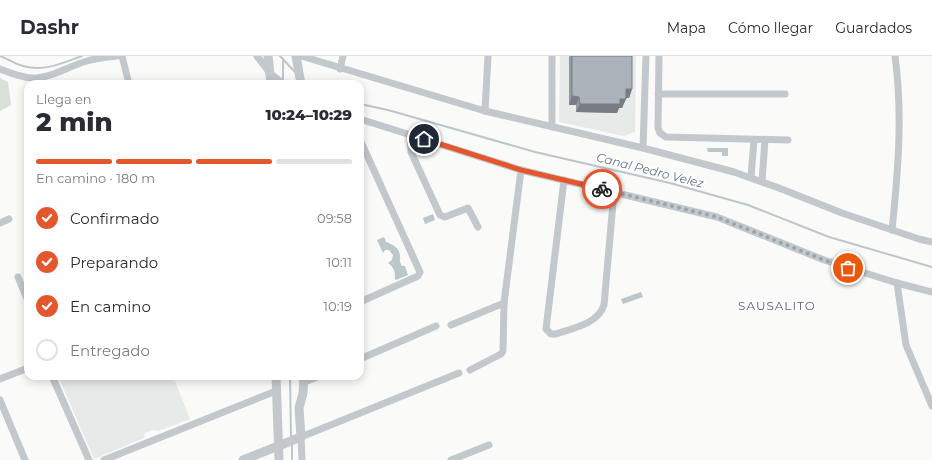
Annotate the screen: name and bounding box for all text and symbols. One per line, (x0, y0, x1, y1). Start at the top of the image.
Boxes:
text: Dashr (20, 16, 79, 39)
text: Mapa (667, 19, 706, 37)
text: Cómo llegar (728, 19, 813, 37)
text: Guardados (835, 19, 912, 37)
text: Llega en (36, 91, 92, 107)
text: 10:24–10:29 (265, 105, 352, 124)
text: 2 min (36, 106, 113, 138)
pin (407, 122, 441, 156)
icon: home (413, 128, 435, 150)
water label: Canal Pedro Velez (595, 149, 706, 191)
courier (582, 169, 622, 209)
text: En camino · 180 m (36, 170, 155, 186)
icon: bike (591, 178, 613, 200)
icon: check (36, 207, 58, 229)
text: Confirmado (70, 209, 159, 228)
text: 09:58 (317, 210, 352, 226)
icon: check (36, 251, 58, 273)
pin (831, 251, 865, 285)
text: Preparando (70, 253, 158, 272)
text: 10:11 (327, 254, 352, 270)
icon: bag (837, 257, 859, 279)
icon: check (36, 295, 58, 317)
text: En camino (70, 297, 151, 316)
text: 10:19 (323, 298, 352, 314)
district label: SAUSALITO (738, 298, 816, 313)
text: Entregado (70, 341, 150, 360)

